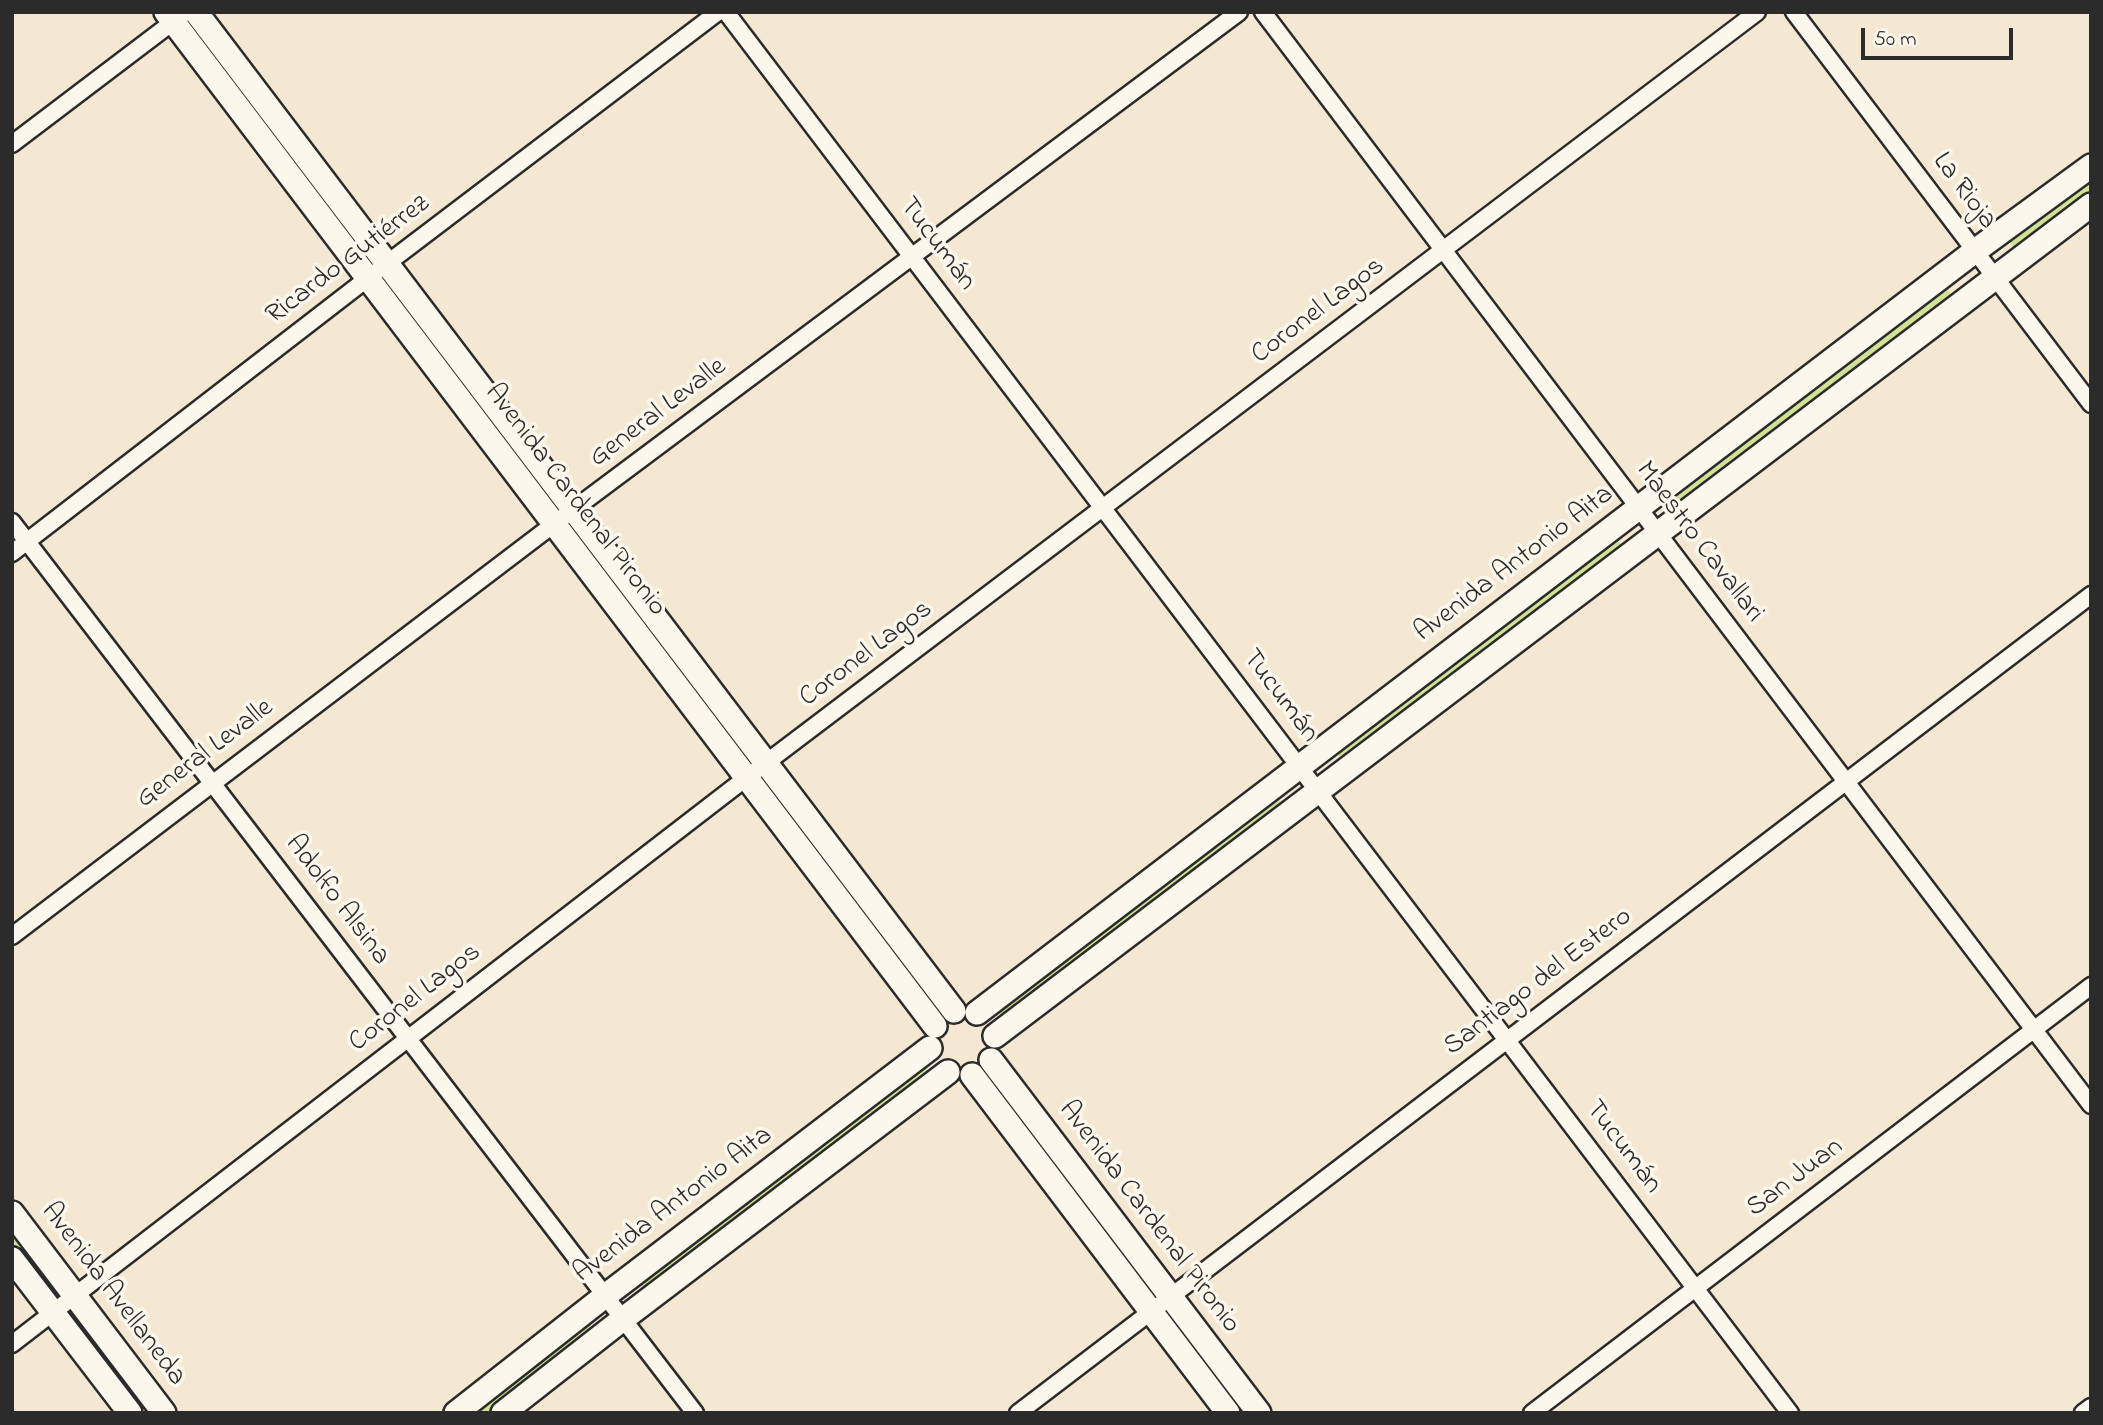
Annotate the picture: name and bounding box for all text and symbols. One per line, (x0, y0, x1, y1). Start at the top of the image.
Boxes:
scale bar (1865, 14, 2017, 58)
text: 50 m (1874, 25, 1917, 55)
street label: La Rioja (1923, 147, 2003, 237)
street label: Ricardo Gutiérrez (261, 189, 437, 333)
street label: Tucumán (890, 192, 982, 298)
street label: Coronel Lagos (1246, 251, 1392, 373)
street label: General Levalle (584, 352, 734, 476)
street label: Avenida Cardenal Pironio (476, 378, 672, 624)
street label: Maestro Cavallari (1626, 456, 1770, 630)
street label: Avenida Antonio Aita (1409, 479, 1621, 651)
street label: Coronel Lagos (794, 594, 940, 716)
street label: Tucumán (1233, 644, 1325, 750)
street label: General Levalle (131, 693, 281, 817)
street label: Adolfo Alsina (276, 829, 396, 973)
street label: Santiago del Estero (1438, 901, 1640, 1065)
street label: Coronel Lagos (343, 937, 489, 1061)
street label: Avenida Cardenal Pironio (1050, 1095, 1246, 1341)
street label: Tucumán (1576, 1095, 1668, 1201)
street label: Avenida Antonio Aita (568, 1120, 780, 1292)
street label: San Juan (1741, 1132, 1851, 1226)
street label: Avenida Avellaneda (32, 1197, 192, 1393)

